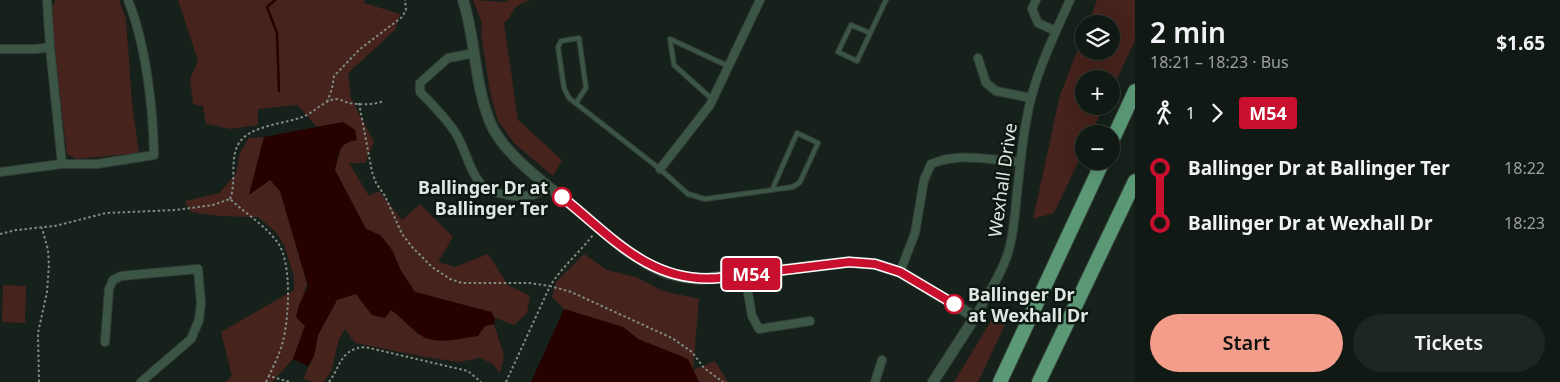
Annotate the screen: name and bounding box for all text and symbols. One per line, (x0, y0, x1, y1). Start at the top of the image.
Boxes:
text: 2 min (1150, 13, 1226, 51)
map controls (1075, 15, 1120, 170)
button: layers (1075, 15, 1120, 60)
text: $1.65 (1496, 30, 1545, 56)
text: 18:21 – 18:23 · Bus (1150, 51, 1289, 73)
button: + (1075, 70, 1120, 115)
icon: walk (1150, 99, 1178, 127)
icon: forward (1203, 99, 1231, 127)
text: M54 (1249, 101, 1287, 125)
text: 1 (1186, 102, 1195, 124)
street label: Wexhall Drive (982, 121, 1022, 239)
button: − (1075, 125, 1120, 170)
text: Ballinger Dr at Ballinger Ter (1188, 155, 1450, 181)
text: 18:22 (1504, 157, 1545, 179)
place label: Ballinger Dr at Ballinger Ter (418, 175, 548, 220)
marker: Ballinger Dr at Ballinger Ter (552, 187, 572, 207)
text: Ballinger Dr at Wexhall Dr (1188, 210, 1432, 236)
text: 18:23 (1504, 212, 1545, 234)
line badge: M54 (722, 258, 780, 290)
text: M54 (732, 262, 770, 286)
place label: Ballinger Dr at Wexhall Dr (968, 282, 1088, 327)
marker: Ballinger Dr at Wexhall Dr (944, 294, 964, 314)
button: Start (1150, 314, 1343, 372)
button: Tickets (1353, 314, 1545, 372)

